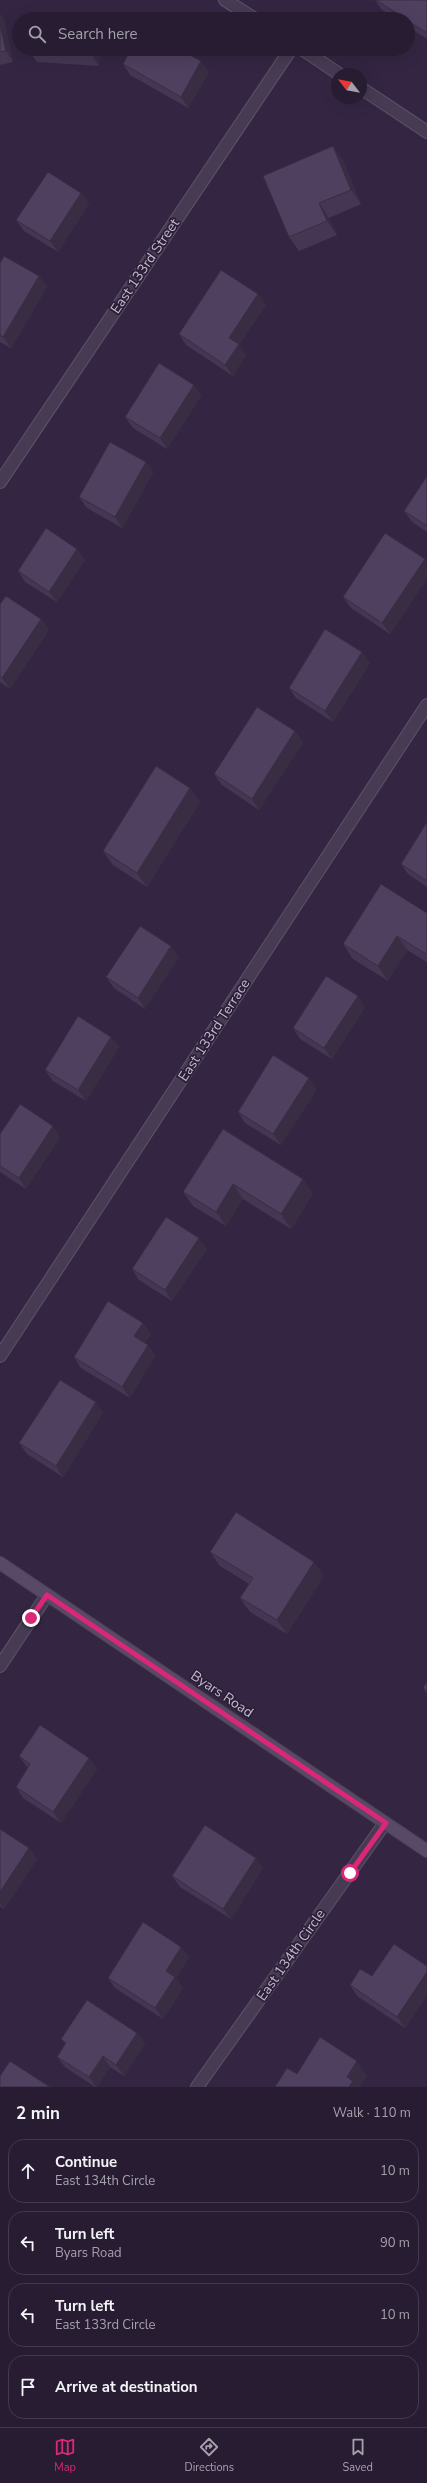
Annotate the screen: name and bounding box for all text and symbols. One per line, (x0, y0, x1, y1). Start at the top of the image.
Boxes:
search box (12, 12, 415, 56)
icon: search (26, 23, 48, 45)
text: Search here (58, 24, 138, 44)
north arrow (331, 68, 367, 104)
street label: East 133rd Street (106, 215, 184, 317)
street label: East 133rd Terrace (174, 975, 254, 1085)
route end (22, 1609, 40, 1627)
street label: Byars Road (187, 1666, 257, 1722)
route start (341, 1864, 359, 1882)
street label: East 134th Circle (252, 1905, 330, 2005)
text: 2 min (16, 2102, 60, 2125)
text: Walk · 110 m (333, 2104, 411, 2122)
text: Continue (55, 2152, 117, 2172)
icon: ahead (17, 2160, 39, 2182)
text: 10 m (380, 2162, 410, 2180)
text: East 134th Circle (55, 2172, 155, 2190)
text: Turn left (55, 2224, 114, 2244)
icon: left (17, 2232, 39, 2254)
text: 90 m (380, 2234, 410, 2252)
text: Byars Road (55, 2244, 122, 2262)
text: Turn left (55, 2296, 114, 2316)
icon: left (17, 2304, 39, 2326)
text: 10 m (380, 2306, 410, 2324)
text: East 133rd Circle (55, 2316, 155, 2334)
icon: arrive (17, 2376, 39, 2398)
text: Arrive at destination (55, 2377, 198, 2397)
tab: Map (54, 2436, 76, 2475)
tab: Directions (184, 2436, 234, 2475)
tab: Saved (342, 2436, 373, 2475)

